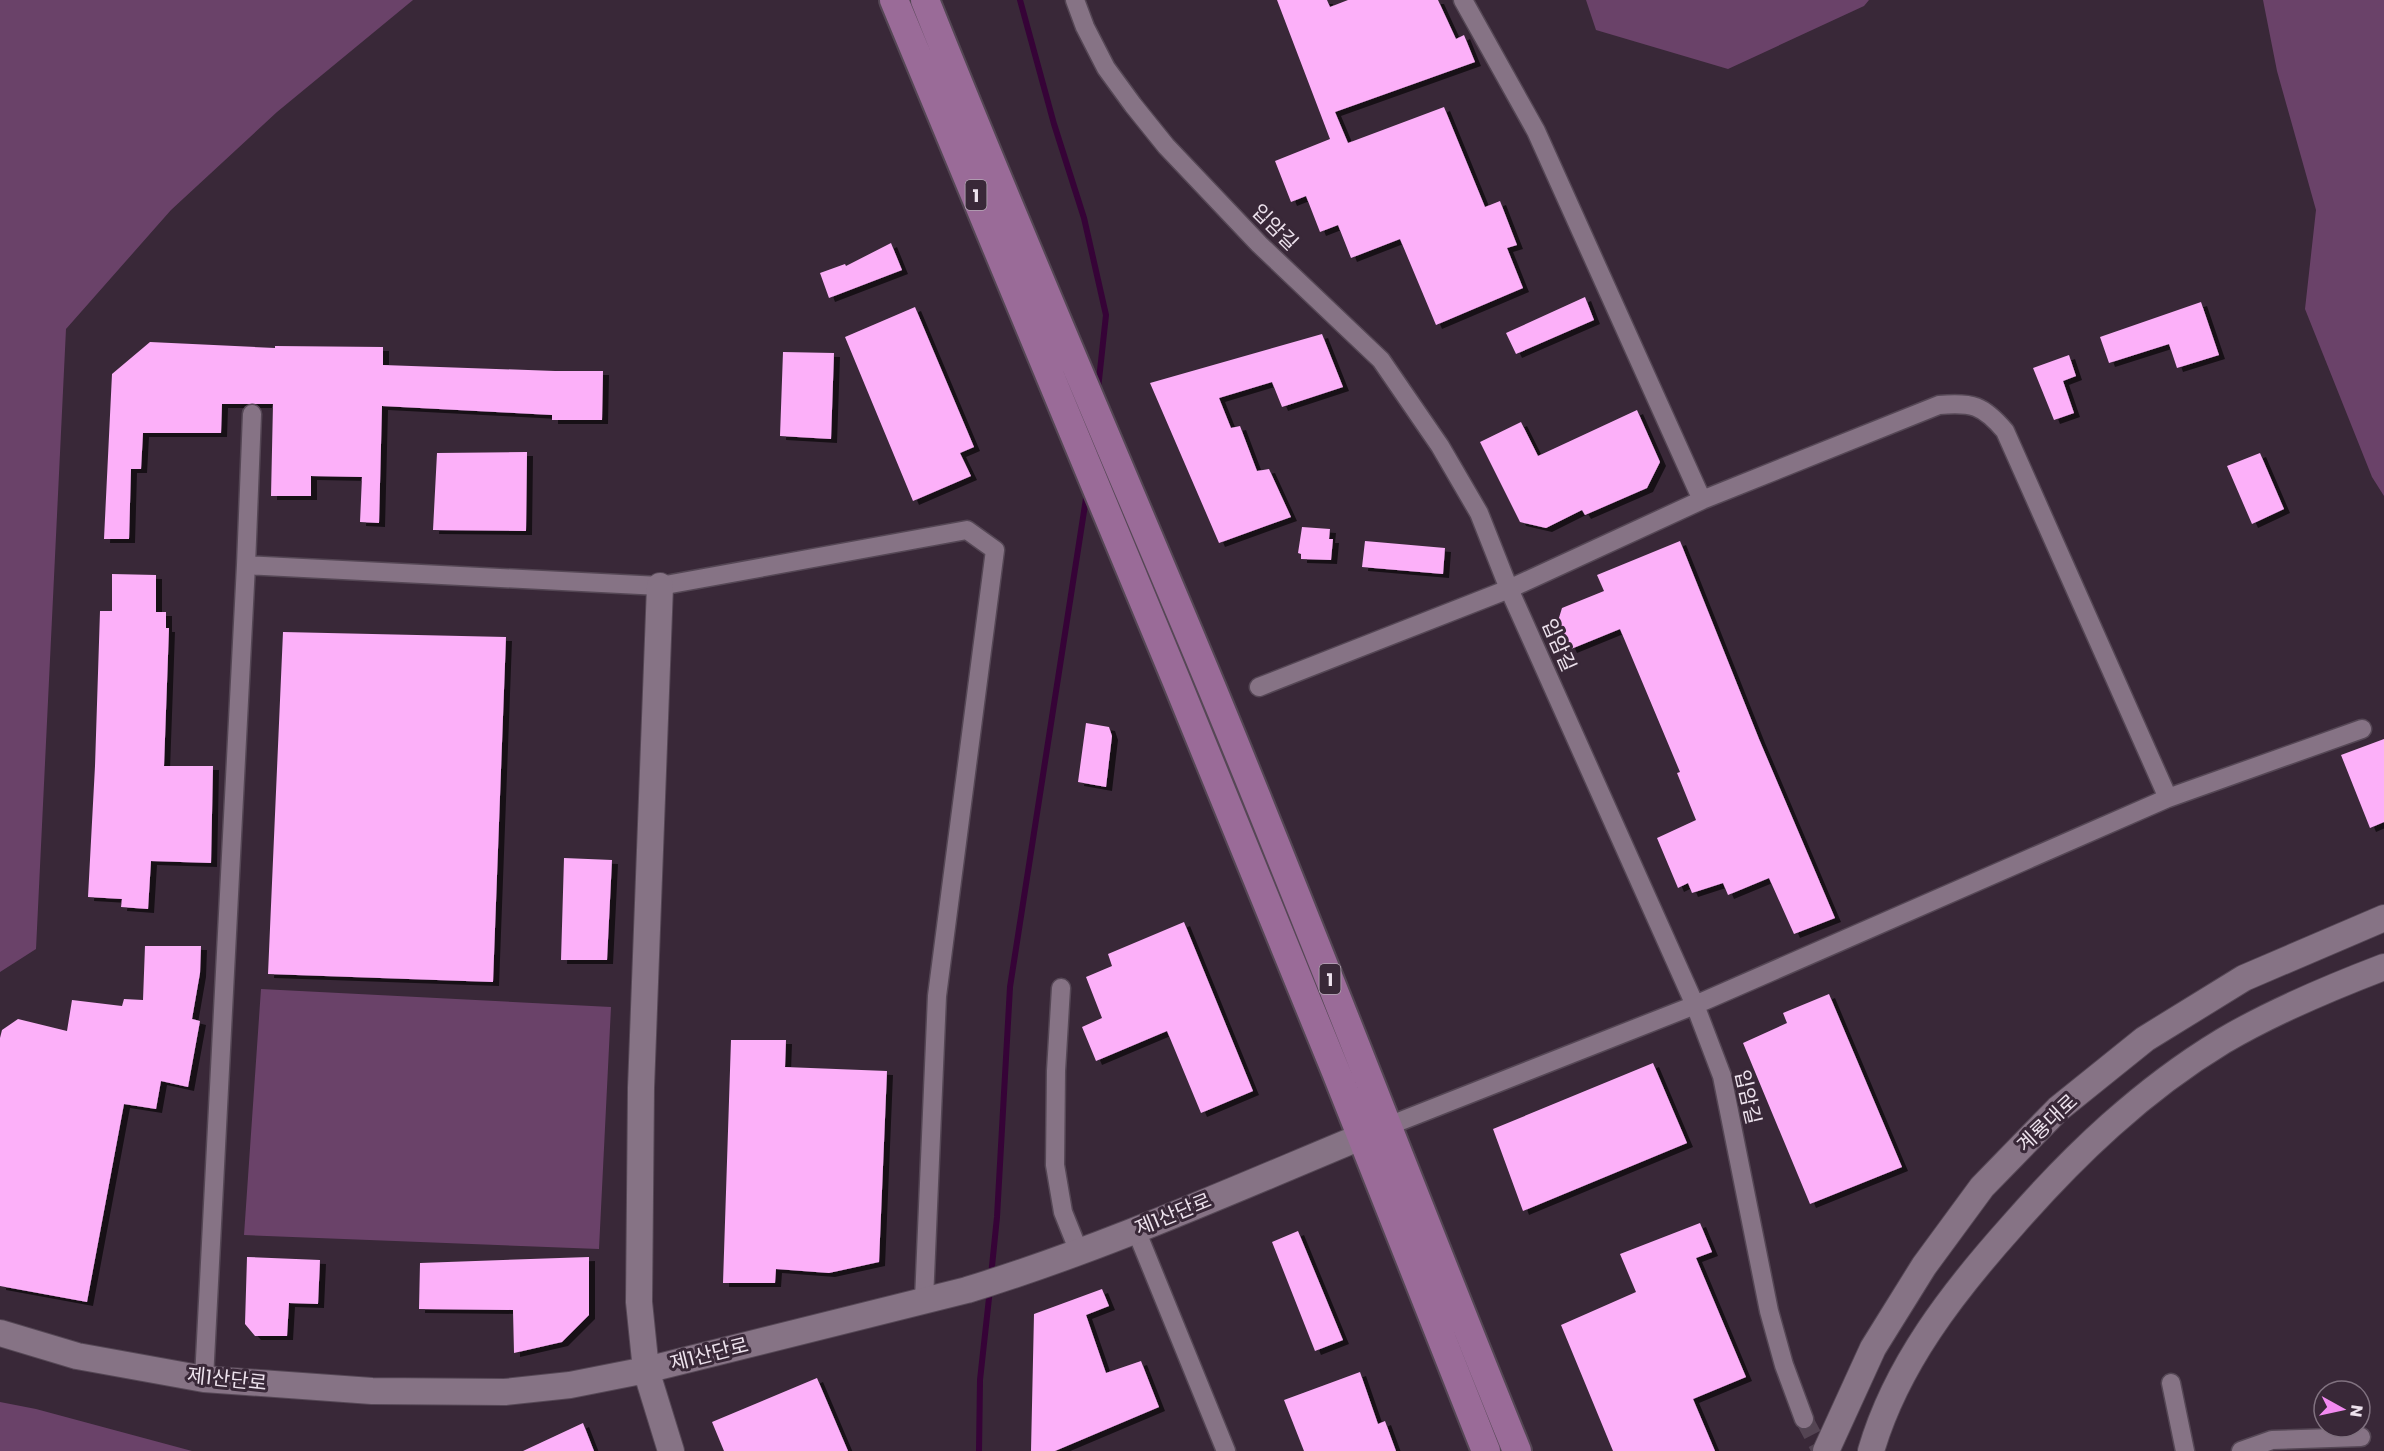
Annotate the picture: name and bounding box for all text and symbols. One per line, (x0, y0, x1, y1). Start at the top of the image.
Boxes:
road number: 1 (966, 180, 986, 210)
street label: 입암길 (1246, 198, 1304, 256)
street label: 입암길 (1535, 614, 1583, 676)
road number: 1 (1320, 964, 1340, 994)
street label: 입암길 (1728, 1067, 1768, 1127)
street label: 계룡대로 (2011, 1088, 2083, 1158)
street label: 제1산단로 (1131, 1186, 1215, 1242)
street label: 제1산단로 (667, 1331, 751, 1377)
street label: 제1산단로 (186, 1361, 268, 1397)
north arrow (2312, 1379, 2372, 1439)
text: N (2344, 1403, 2369, 1419)

